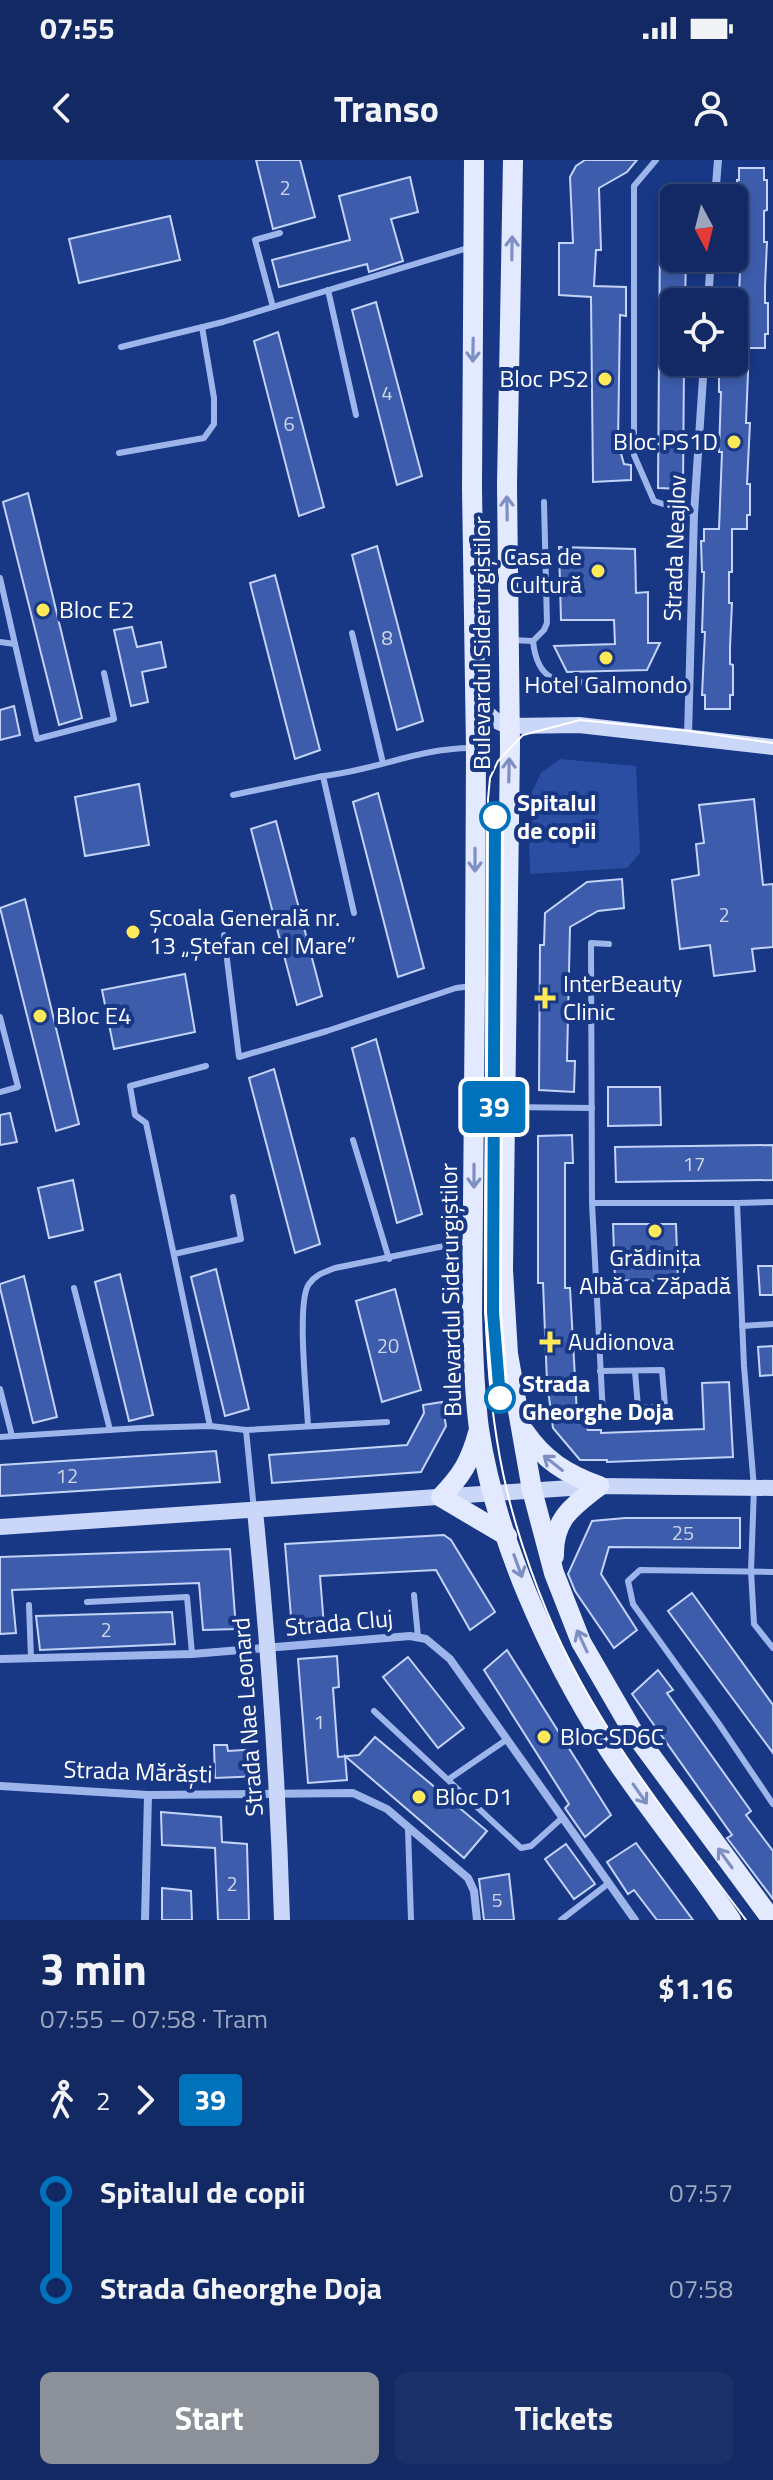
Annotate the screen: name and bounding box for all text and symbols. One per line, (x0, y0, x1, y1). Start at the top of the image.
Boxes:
text: 07:55 (40, 5, 115, 51)
text: Transo (334, 81, 439, 136)
icon: back (40, 86, 84, 130)
icon: person (689, 86, 733, 130)
house number: 2 (279, 172, 291, 203)
north arrow (660, 184, 748, 272)
map controls (660, 184, 748, 376)
one-way arrow (504, 235, 519, 262)
button: locate (660, 288, 748, 376)
one-way arrow (465, 336, 481, 363)
place label: Bloc PS2 (500, 360, 589, 396)
marker: Bloc PS2 (596, 370, 614, 388)
house number: 4 (381, 377, 393, 408)
house number: 6 (283, 408, 295, 439)
place label: Bloc PS1D (613, 423, 718, 459)
marker: Bloc PS1D (725, 433, 743, 451)
street label: Strada Neajlov (653, 474, 695, 622)
one-way arrow (499, 495, 515, 522)
street label: Bulevardul Siderurgiștilor (463, 516, 499, 770)
place label: Casa de Cultură (504, 538, 582, 602)
marker: Casa de Cultură (589, 562, 607, 580)
place label: Bloc E2 (59, 591, 134, 627)
marker: Bloc E2 (34, 601, 52, 619)
house number: 8 (381, 622, 393, 653)
marker: Hotel Galmondo (597, 649, 615, 667)
place label: Hotel Galmondo (524, 666, 688, 702)
one-way arrow (502, 757, 517, 784)
place label: Spitalul de copii (517, 784, 597, 848)
marker: Spitalul de copii (480, 802, 510, 832)
one-way arrow (467, 846, 483, 873)
place label: Școala Generală nr. 13 „Ștefan cel Mare” (149, 899, 356, 963)
house number: 2 (718, 899, 730, 930)
marker: Școala Generală nr. 13 „Ștefan cel Mare” (124, 923, 142, 941)
place label: InterBeauty Clinic (563, 965, 683, 1029)
marker: InterBeauty Clinic (534, 987, 556, 1009)
place label: Bloc E4 (56, 997, 131, 1033)
marker: Bloc E4 (31, 1007, 49, 1025)
line badge: 39 (458, 1081, 530, 1133)
text: 39 (478, 1085, 510, 1128)
house number: 17 (683, 1148, 705, 1179)
one-way arrow (466, 1162, 482, 1189)
street label: Bulevardul Siderurgiștilor (430, 1163, 470, 1417)
marker: Grădinița Albă ca Zăpadă (646, 1222, 664, 1240)
place label: Grădinița Albă ca Zăpadă (579, 1239, 731, 1303)
place label: Audionova (568, 1323, 674, 1359)
house number: 20 (377, 1330, 399, 1361)
marker: Audionova (539, 1331, 561, 1353)
place label: Strada Gheorghe Doja (522, 1365, 674, 1429)
marker: Strada Gheorghe Doja (485, 1383, 515, 1413)
one-way arrow (543, 1454, 564, 1471)
house number: 12 (56, 1460, 78, 1491)
house number: 25 (672, 1517, 694, 1548)
one-way arrow (512, 1553, 526, 1578)
street label: Strada Cluj (283, 1599, 394, 1645)
house number: 2 (100, 1614, 112, 1645)
street label: Strada Nae Leonard (222, 1617, 272, 1818)
one-way arrow (574, 1629, 589, 1653)
house number: 1 (313, 1706, 325, 1737)
place label: Bloc SD6C (560, 1718, 664, 1754)
marker: Bloc SD6C (535, 1728, 553, 1746)
street label: Strada Mărăști (63, 1750, 213, 1792)
place label: Bloc D1 (435, 1778, 513, 1814)
one-way arrow (632, 1783, 648, 1805)
marker: Bloc D1 (410, 1788, 428, 1806)
one-way arrow (716, 1848, 733, 1869)
house number: 2 (226, 1868, 238, 1899)
house number: 5 (491, 1884, 503, 1915)
text: 3 min (40, 1935, 147, 2002)
text: $1.16 (658, 1965, 733, 2011)
text: 07:55 – 07:58 · Tram (40, 1999, 268, 2038)
icon: walk (40, 2078, 84, 2122)
icon: forward (123, 2078, 167, 2122)
text: 39 (195, 2078, 226, 2121)
text: 2 (96, 2081, 111, 2120)
text: Spitalul de copii (100, 2169, 305, 2215)
text: 07:57 (669, 2173, 733, 2212)
text: Strada Gheorghe Doja (100, 2265, 382, 2311)
text: 07:58 (669, 2269, 733, 2308)
button: Start (40, 2372, 379, 2464)
button: Tickets (395, 2372, 733, 2464)

